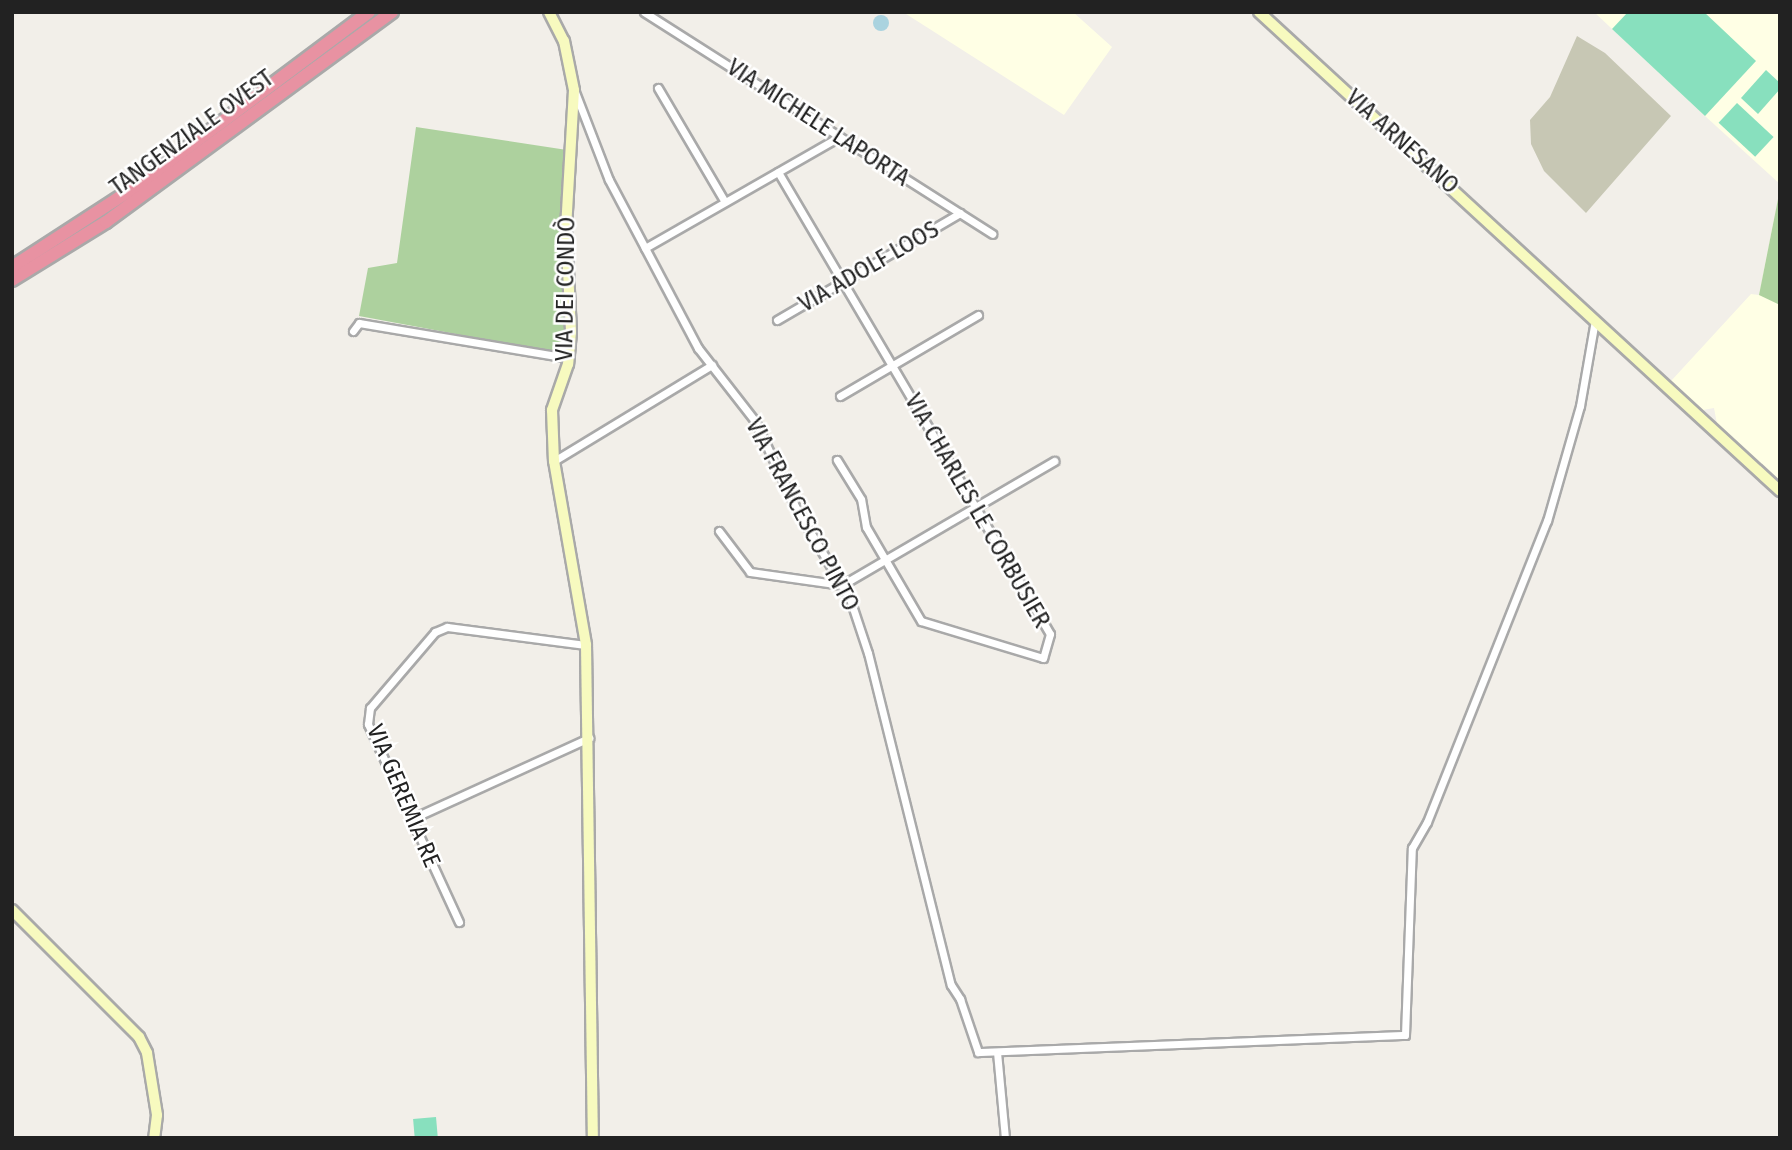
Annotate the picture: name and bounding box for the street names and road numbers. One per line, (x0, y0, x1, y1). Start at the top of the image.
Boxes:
street label: VIA MICHELE LAPORTA (721, 53, 915, 193)
street label: TANGENZIALE OVEST (105, 64, 279, 202)
street label: VIA ARNESANO (1340, 84, 1464, 200)
street label: VIA ADOLF LOOS (794, 215, 944, 319)
street label: VIA DEI CONDÒ (550, 217, 582, 361)
street label: VIA CHARLES LE CORBUSIER (898, 389, 1056, 633)
street label: VIA FRANCESCO PINTO (739, 414, 865, 616)
street label: VIA GEREMIA RE (360, 720, 446, 872)

